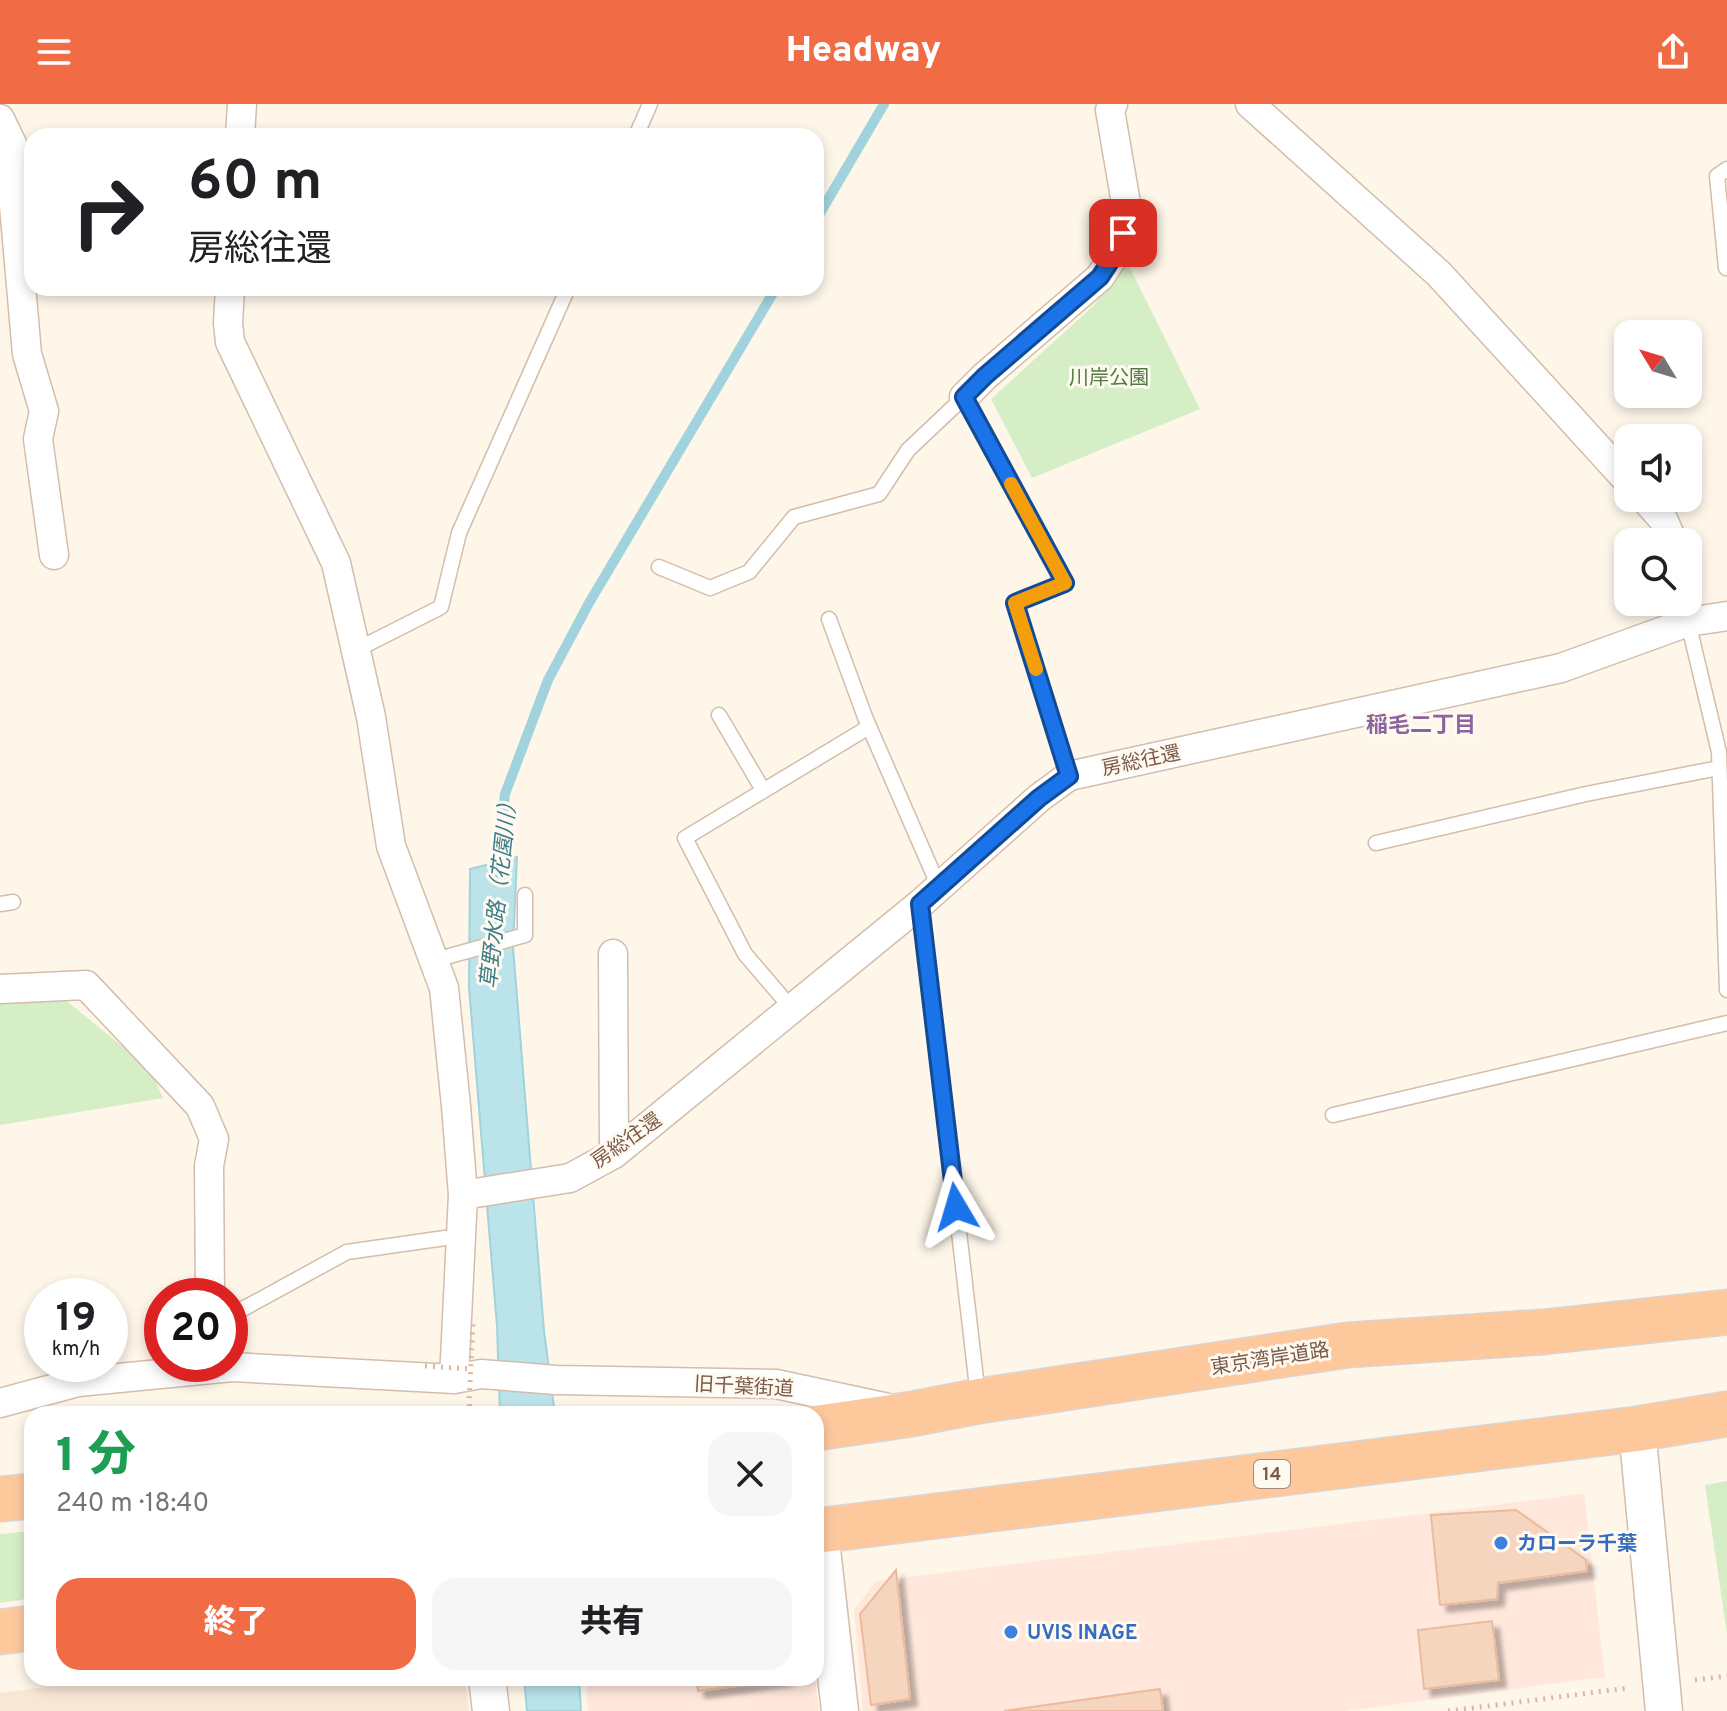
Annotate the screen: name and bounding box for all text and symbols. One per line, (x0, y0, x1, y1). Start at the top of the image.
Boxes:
text: Headway (786, 29, 941, 75)
icon: menu (32, 30, 76, 74)
icon: share (1651, 30, 1695, 74)
text: 60 m (188, 149, 322, 219)
icon: right (56, 160, 160, 264)
pin (1089, 199, 1157, 267)
icon: arrive (1101, 211, 1145, 255)
text: 房総往還 (188, 228, 332, 274)
north arrow (1614, 320, 1702, 408)
map controls (1614, 320, 1702, 616)
park label: 川岸公園 (1069, 366, 1149, 392)
button: sound (1614, 424, 1702, 512)
button: search (1614, 528, 1702, 616)
district label: 稲毛二丁目 (1366, 713, 1476, 740)
street label: 房総往還 (1100, 741, 1183, 783)
water label: 草野水路（花園川） (477, 790, 524, 990)
street label: 房総往還 (587, 1108, 667, 1175)
position arrow (914, 1165, 998, 1249)
speed limit sign: 20 (144, 1278, 248, 1382)
text: 19 (56, 1295, 96, 1345)
text: km/h (52, 1337, 100, 1363)
street label: 東京湾岸道路 (1209, 1338, 1332, 1382)
street label: 旧千葉街道 (693, 1372, 795, 1404)
text: 1 分 (56, 1428, 136, 1488)
button: close (708, 1432, 792, 1516)
road number: 14 (1254, 1460, 1290, 1488)
text: 240 m · 18:40 (56, 1488, 209, 1521)
place label: カローラ千葉 (1517, 1532, 1637, 1558)
marker: カローラ千葉 (1492, 1534, 1510, 1552)
button: 終了 (56, 1578, 416, 1670)
button: 共有 (432, 1578, 792, 1670)
place label: UVIS INAGE (1027, 1621, 1137, 1647)
marker: UVIS INAGE (1002, 1623, 1020, 1641)

